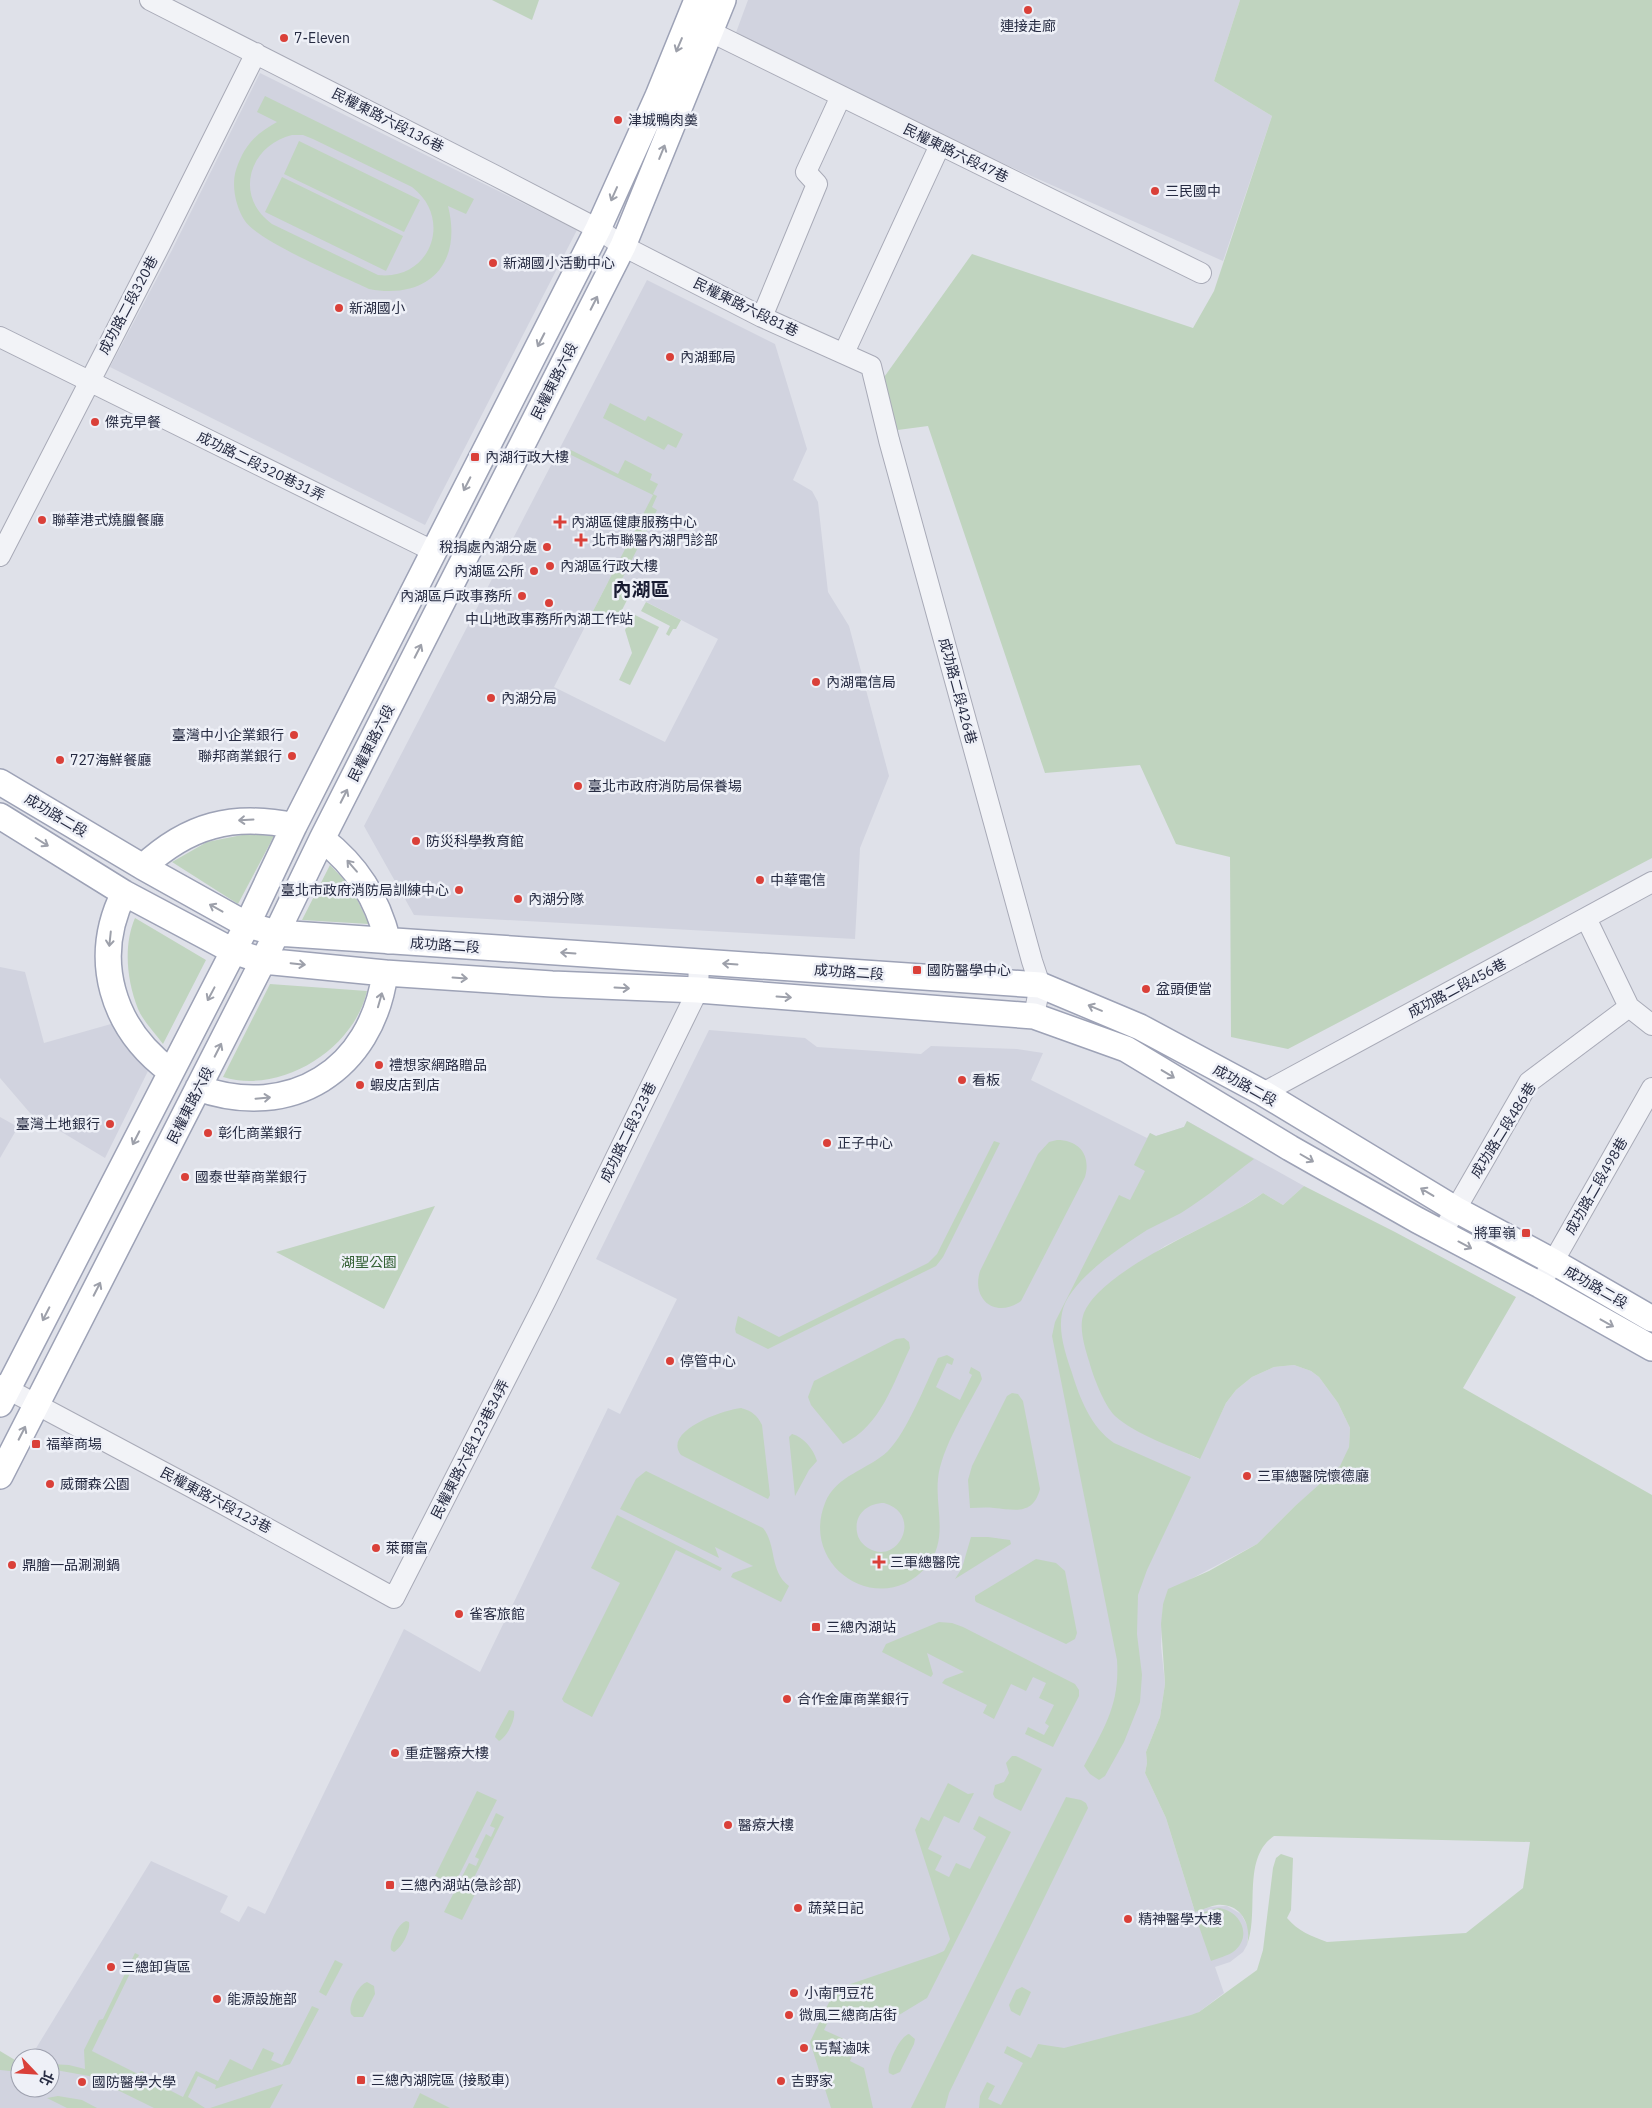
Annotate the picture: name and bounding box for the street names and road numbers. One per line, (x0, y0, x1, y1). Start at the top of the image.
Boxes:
street label: 民權東路六段136巷 (329, 84, 447, 156)
street label: 民權東路六段47巷 (900, 120, 1012, 186)
street label: 成功路二段320巷 (94, 253, 162, 357)
street label: 民權東路六段81巷 (690, 274, 802, 340)
street label: 民權東路六段 (527, 339, 581, 423)
street label: 成功路二段320巷31弄 (194, 427, 328, 505)
street label: 成功路二段426巷 (935, 636, 981, 746)
street label: 民權東路六段 (344, 701, 398, 785)
street label: 成功路二段 (21, 789, 91, 841)
street label: 成功路二段 (409, 934, 481, 956)
street label: 成功路二段456巷 (1405, 954, 1509, 1022)
street label: 成功路二段 (813, 961, 885, 983)
street label: 成功路二段 (1210, 1060, 1280, 1110)
street label: 民權東路六段 (163, 1063, 217, 1147)
street label: 成功路二段323巷 (596, 1079, 660, 1185)
street label: 成功路二段486巷 (1466, 1079, 1540, 1181)
street label: 成功路二段498巷 (1561, 1134, 1631, 1238)
street label: 成功路二段 (1561, 1262, 1631, 1312)
street label: 民權東路六段123巷34弄 (427, 1376, 513, 1522)
street label: 民權東路六段123巷 (157, 1463, 275, 1537)

